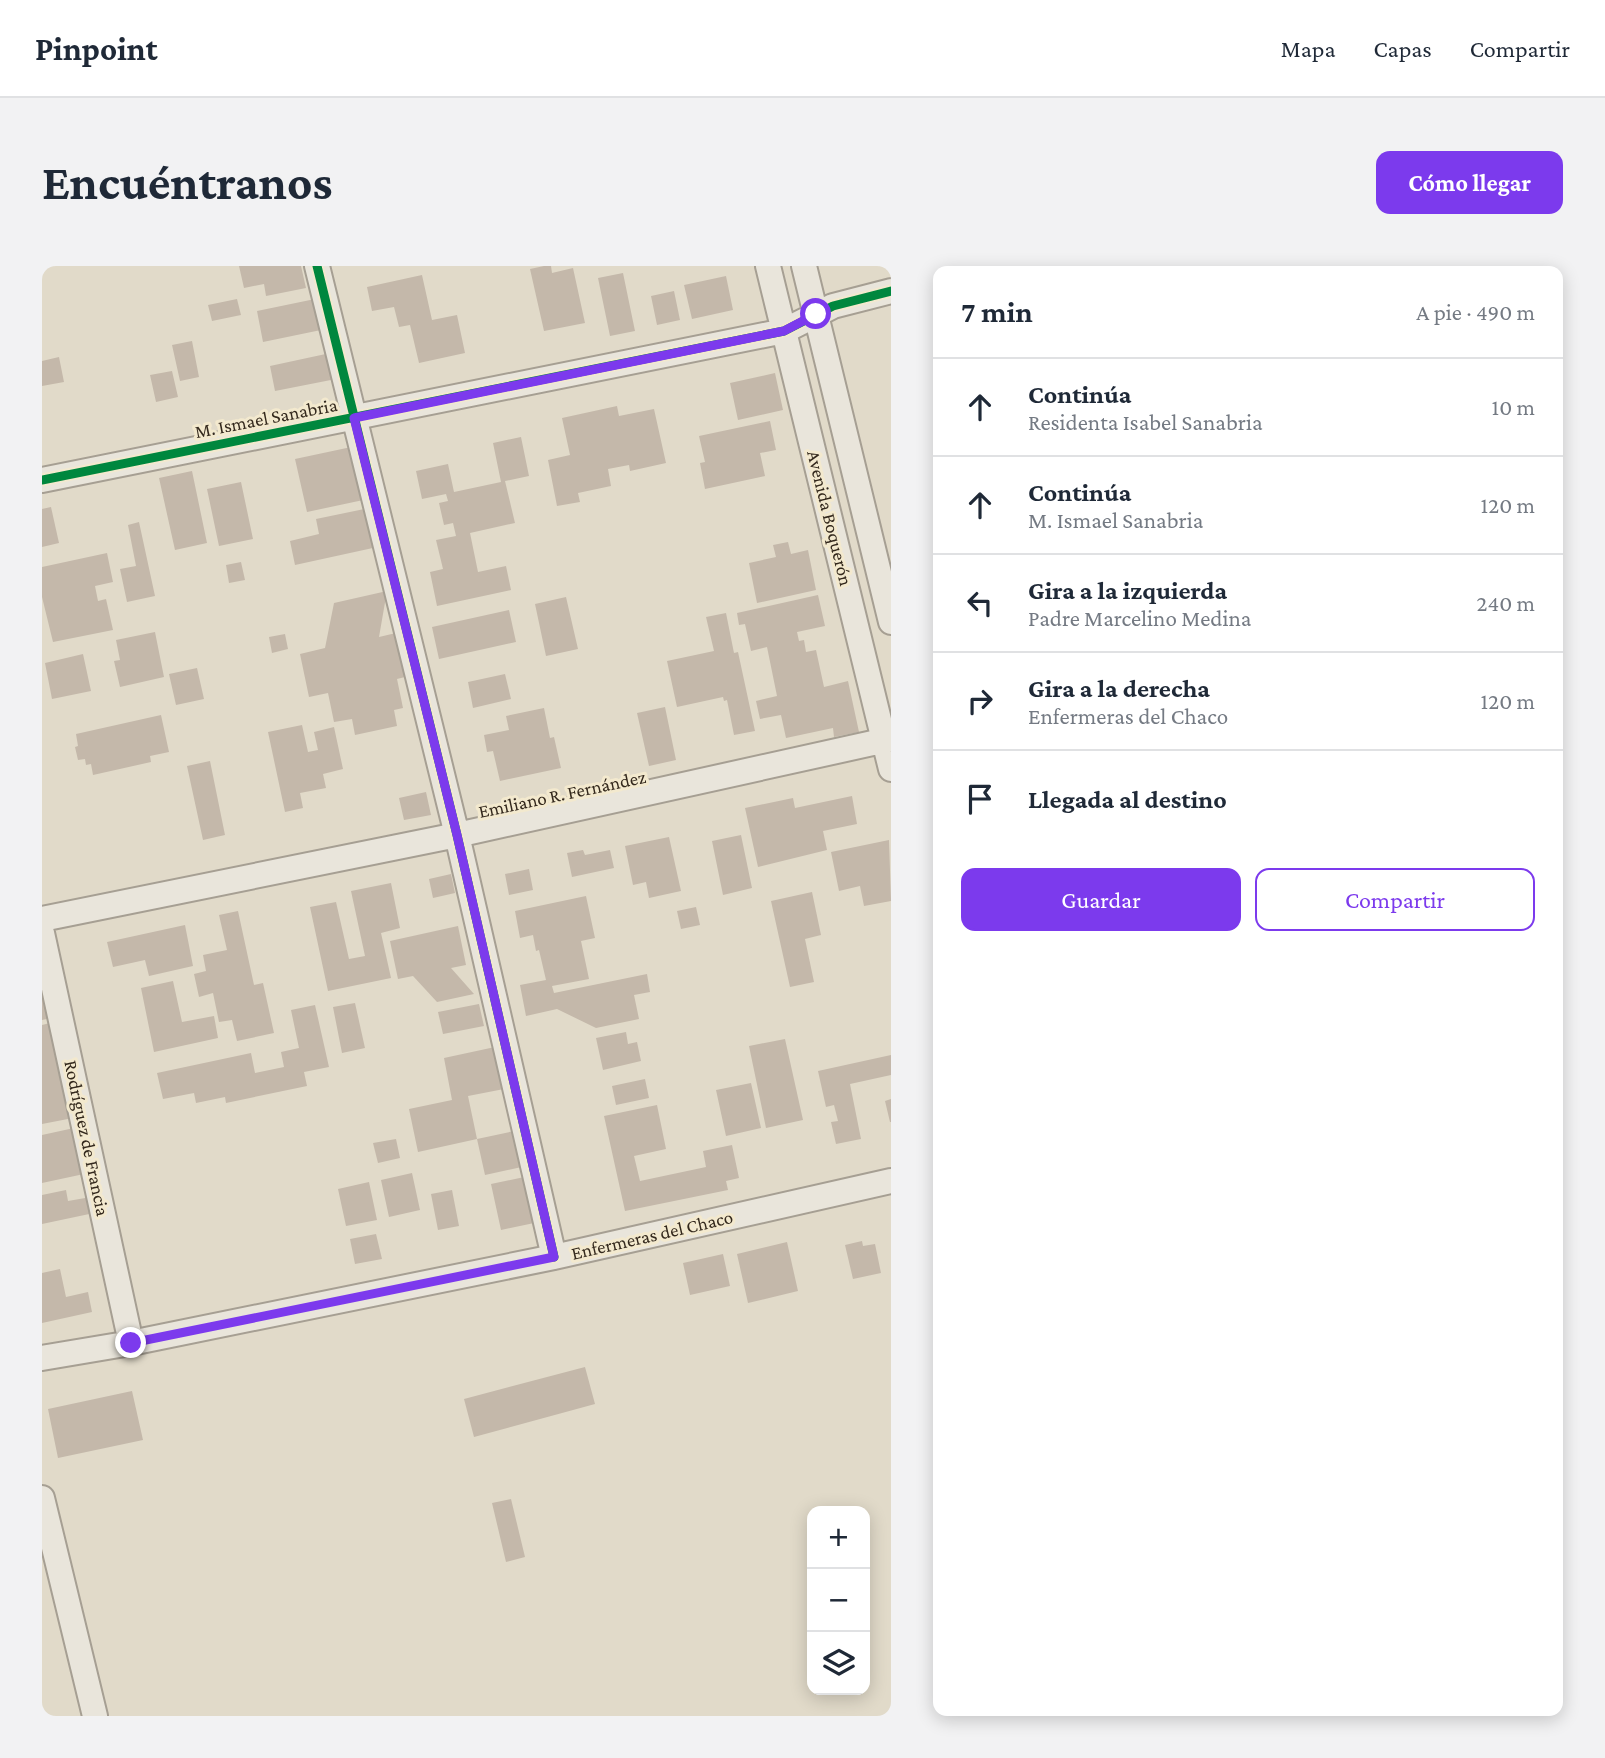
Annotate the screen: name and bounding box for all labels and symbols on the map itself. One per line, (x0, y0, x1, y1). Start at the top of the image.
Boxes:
route start (800, 298, 831, 329)
street label: M. Ismael Sanabria (193, 394, 339, 442)
street label: Avenida Boquerón (803, 448, 857, 588)
street label: Emiliano R. Fernández (476, 766, 648, 822)
street label: Rodríguez de Francia (60, 1058, 114, 1218)
street label: Enfermeras del Chaco (569, 1206, 735, 1264)
route end (115, 1327, 146, 1358)

